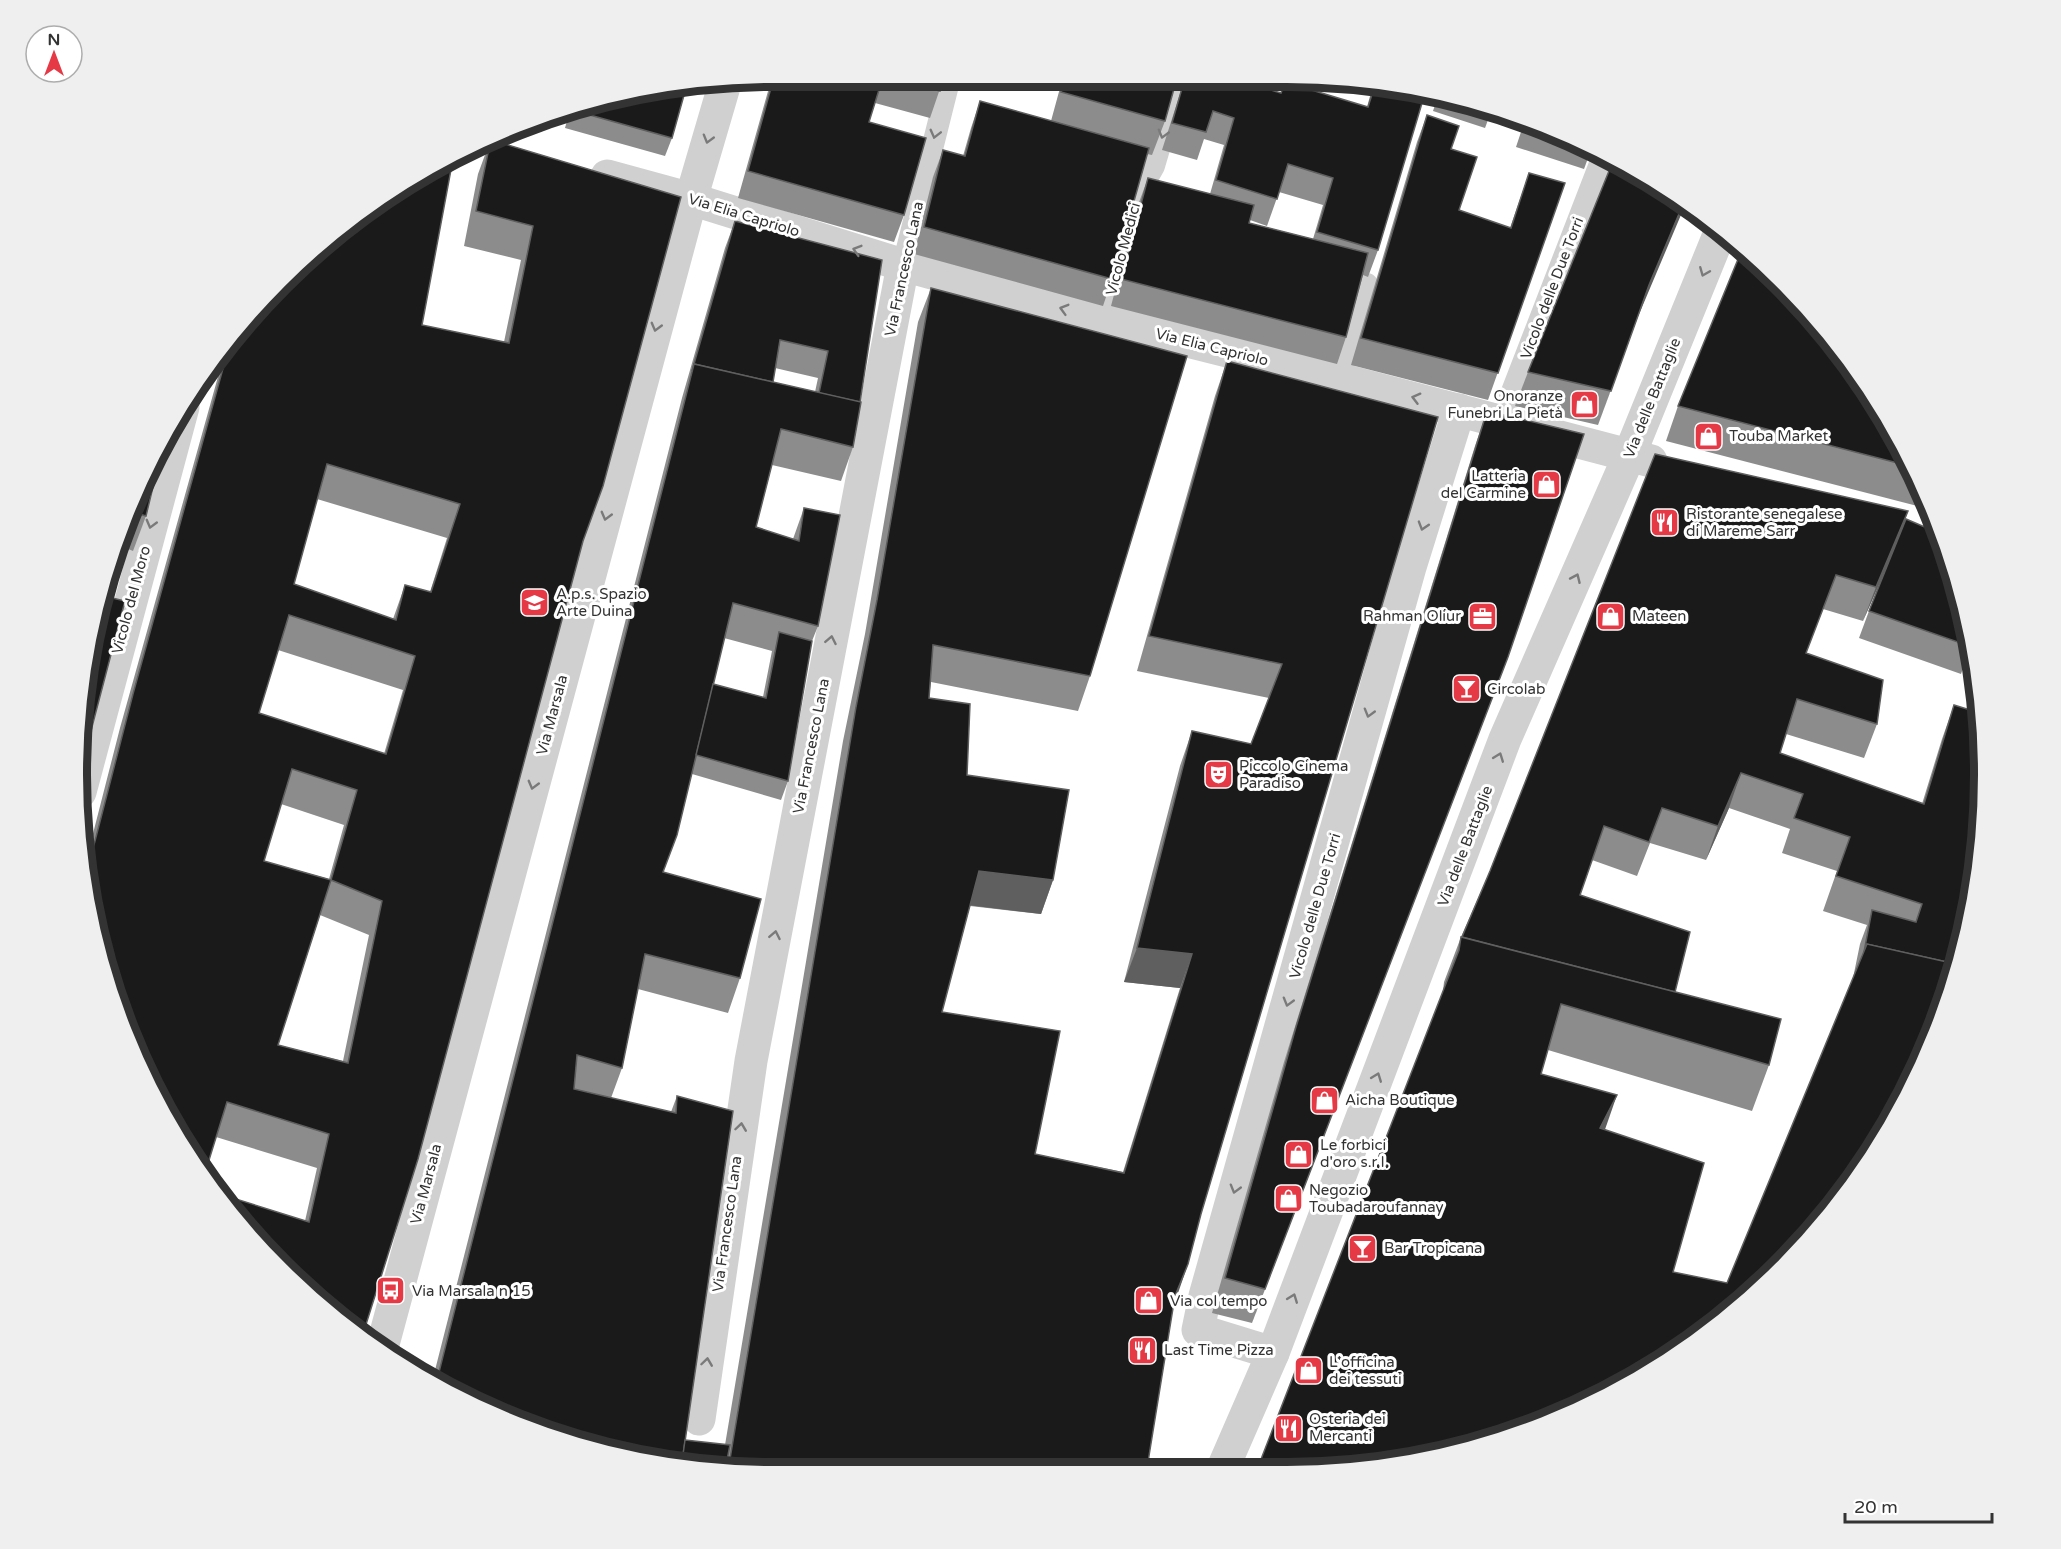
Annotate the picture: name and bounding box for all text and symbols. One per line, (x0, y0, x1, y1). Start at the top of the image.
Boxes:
north arrow (24, 24, 84, 84)
text: N (48, 30, 60, 50)
one-way arrow (1158, 128, 1170, 139)
one-way arrow (930, 129, 943, 139)
one-way arrow (703, 133, 715, 144)
street label: Via Elia Capriolo (686, 190, 802, 240)
street label: Via Francesco Lana (881, 200, 927, 338)
street label: Vicolo Medici (1102, 201, 1144, 297)
street label: Vicolo delle Due Torri (1517, 214, 1587, 362)
one-way arrow (852, 245, 863, 257)
one-way arrow (1699, 266, 1711, 277)
one-way arrow (1059, 304, 1070, 316)
one-way arrow (651, 322, 664, 332)
street label: Via Elia Capriolo (1154, 324, 1270, 370)
street label: Via delle Battaglie (1620, 335, 1684, 461)
place label: Onoranze Funebri La Pietà (1447, 387, 1563, 422)
shop icon: Onoranze Funebri La Pietà (1568, 389, 1600, 421)
one-way arrow (1411, 393, 1421, 406)
shop icon: Touba Market (1692, 420, 1724, 452)
place label: Touba Market (1729, 427, 1828, 445)
place label: Latteria del Carmine (1441, 467, 1526, 502)
shop icon: Latteria del Carmine (1531, 469, 1563, 501)
place label: Ristorante senegalese di Mareme Sarr (1686, 505, 1843, 540)
restaurant icon: Ristorante senegalese di Mareme Sarr (1649, 507, 1681, 539)
one-way arrow (600, 510, 613, 520)
one-way arrow (146, 519, 159, 529)
one-way arrow (1418, 520, 1430, 531)
street label: Vicolo del Moro (108, 544, 154, 656)
one-way arrow (1568, 573, 1580, 584)
place label: A.p.s. Spazio Arte Duina (556, 585, 647, 620)
school or university icon: A.p.s. Spazio Arte Duina (519, 587, 551, 619)
office icon: Rahman Oliur (1466, 600, 1498, 632)
shop icon: Mateen (1595, 600, 1627, 632)
place label: Rahman Oliur (1363, 607, 1461, 625)
place label: Mateen (1632, 607, 1686, 625)
one-way arrow (824, 636, 837, 646)
street label: Via Marsala (533, 673, 571, 757)
bar icon: Circolab (1450, 673, 1482, 705)
street label: Via Francesco Lana (789, 677, 833, 815)
place label: Circolab (1487, 680, 1545, 698)
one-way arrow (1364, 707, 1376, 718)
one-way arrow (1491, 752, 1504, 763)
place label: Piccolo Cinema Paradiso (1239, 757, 1348, 792)
theatre icon: Piccolo Cinema Paradiso (1202, 759, 1234, 791)
one-way arrow (528, 779, 540, 790)
street label: Via delle Battaglie (1434, 783, 1496, 909)
street label: Vicolo delle Due Torri (1286, 831, 1344, 981)
one-way arrow (768, 930, 781, 940)
one-way arrow (1282, 997, 1295, 1007)
one-way arrow (1370, 1072, 1383, 1082)
shop icon: Aicha Boutique (1308, 1084, 1340, 1116)
place label: Aicha Boutique (1345, 1091, 1454, 1109)
one-way arrow (735, 1122, 747, 1132)
place label: Le forbici d'oro s.r.l. (1320, 1136, 1388, 1171)
shop icon: Le forbici d'oro s.r.l. (1283, 1138, 1315, 1170)
street label: Via Marsala (407, 1142, 445, 1226)
street label: Via Francesco Lana (709, 1155, 745, 1293)
place label: Negozio Toubadaroufannay (1309, 1181, 1444, 1216)
shop icon: Negozio Toubadaroufannay (1272, 1183, 1304, 1215)
one-way arrow (1229, 1184, 1242, 1194)
bar icon: Bar Tropicana (1347, 1232, 1379, 1264)
place label: Bar Tropicana (1384, 1239, 1483, 1257)
bus stop icon: Via Marsala n 15 (375, 1275, 407, 1307)
place label: Via Marsala n 15 (412, 1282, 531, 1300)
shop icon: Via col tempo (1133, 1285, 1165, 1317)
place label: Via col tempo (1170, 1292, 1268, 1310)
one-way arrow (1286, 1293, 1299, 1304)
restaurant icon: Last Time Pizza (1127, 1334, 1159, 1366)
place label: Last Time Pizza (1164, 1341, 1274, 1359)
place label: L'officina dei tessuti (1329, 1353, 1402, 1388)
shop icon: L'officina dei tessuti (1292, 1355, 1324, 1387)
one-way arrow (701, 1357, 713, 1366)
place label: Osteria dei Mercanti (1309, 1410, 1386, 1445)
restaurant icon: Osteria dei Mercanti (1272, 1412, 1304, 1444)
scale bar (1845, 1486, 1992, 1524)
text: 20 m (1854, 1496, 1898, 1518)

